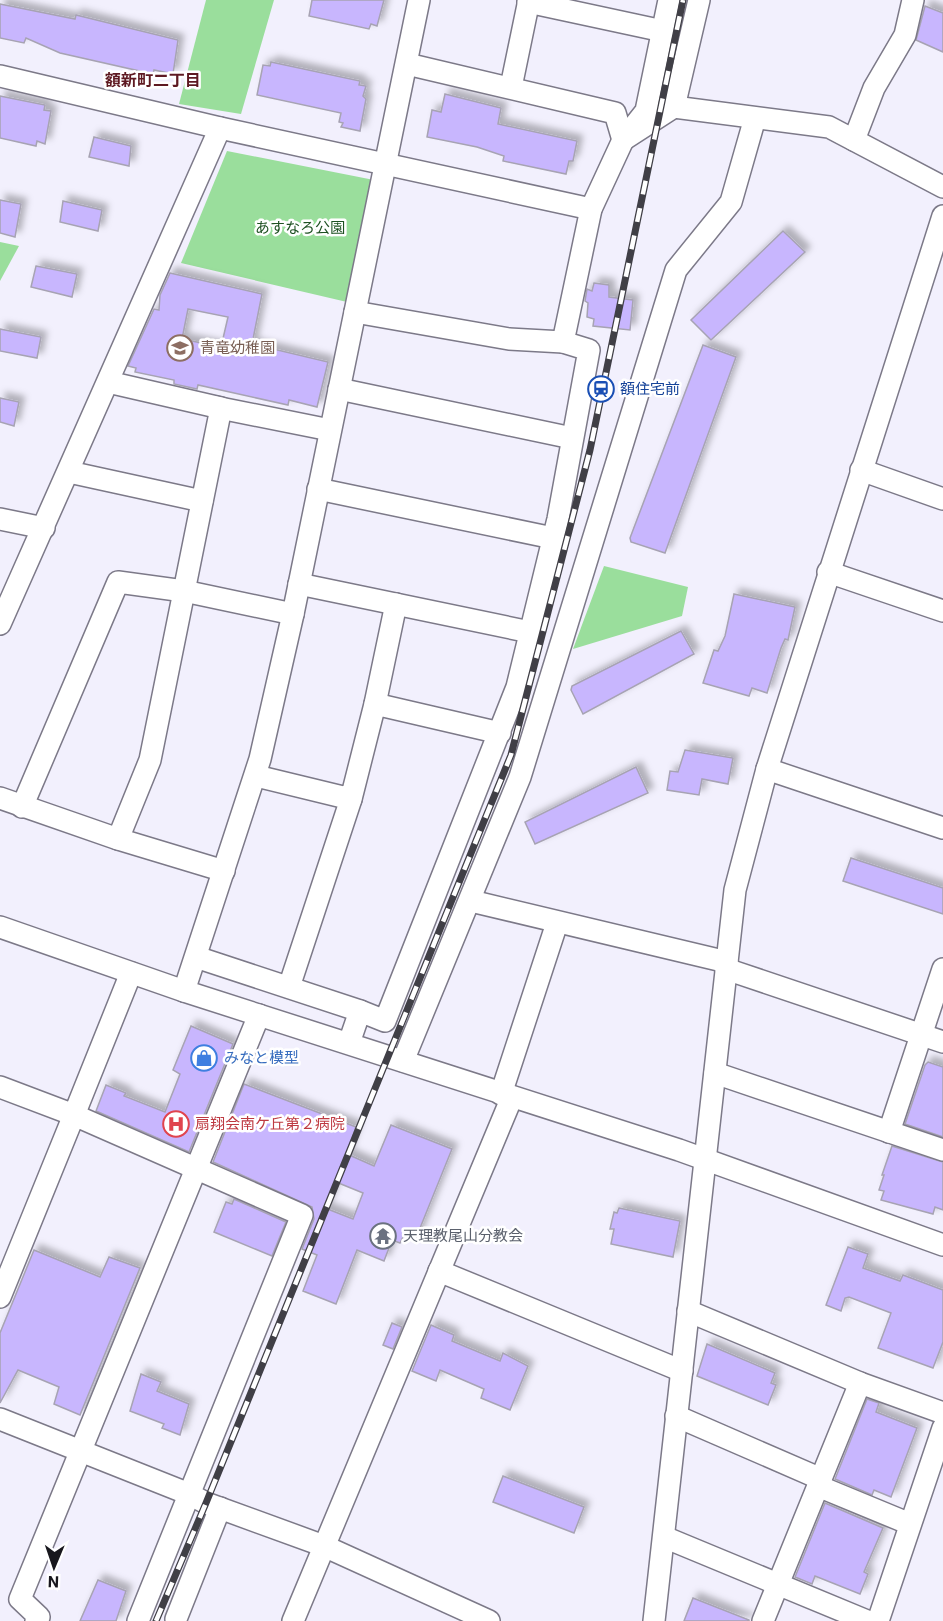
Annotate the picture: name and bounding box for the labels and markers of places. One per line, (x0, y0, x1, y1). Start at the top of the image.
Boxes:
school or university icon: 青竜幼稚園 (165, 333, 195, 363)
place label: 青竜幼稚園 (200, 339, 275, 357)
station icon: 額住宅前 (586, 374, 616, 404)
place label: 額住宅前 (620, 380, 680, 398)
shop icon: みなと模型 (189, 1043, 219, 1073)
place label: みなと模型 (224, 1049, 299, 1067)
hospital icon: 扇翔会南ケ丘第２病院 (161, 1109, 191, 1139)
place label: 扇翔会南ケ丘第２病院 (195, 1115, 345, 1133)
temple icon: 天理教尾山分教会 (368, 1221, 398, 1251)
place label: 天理教尾山分教会 (403, 1227, 523, 1245)

